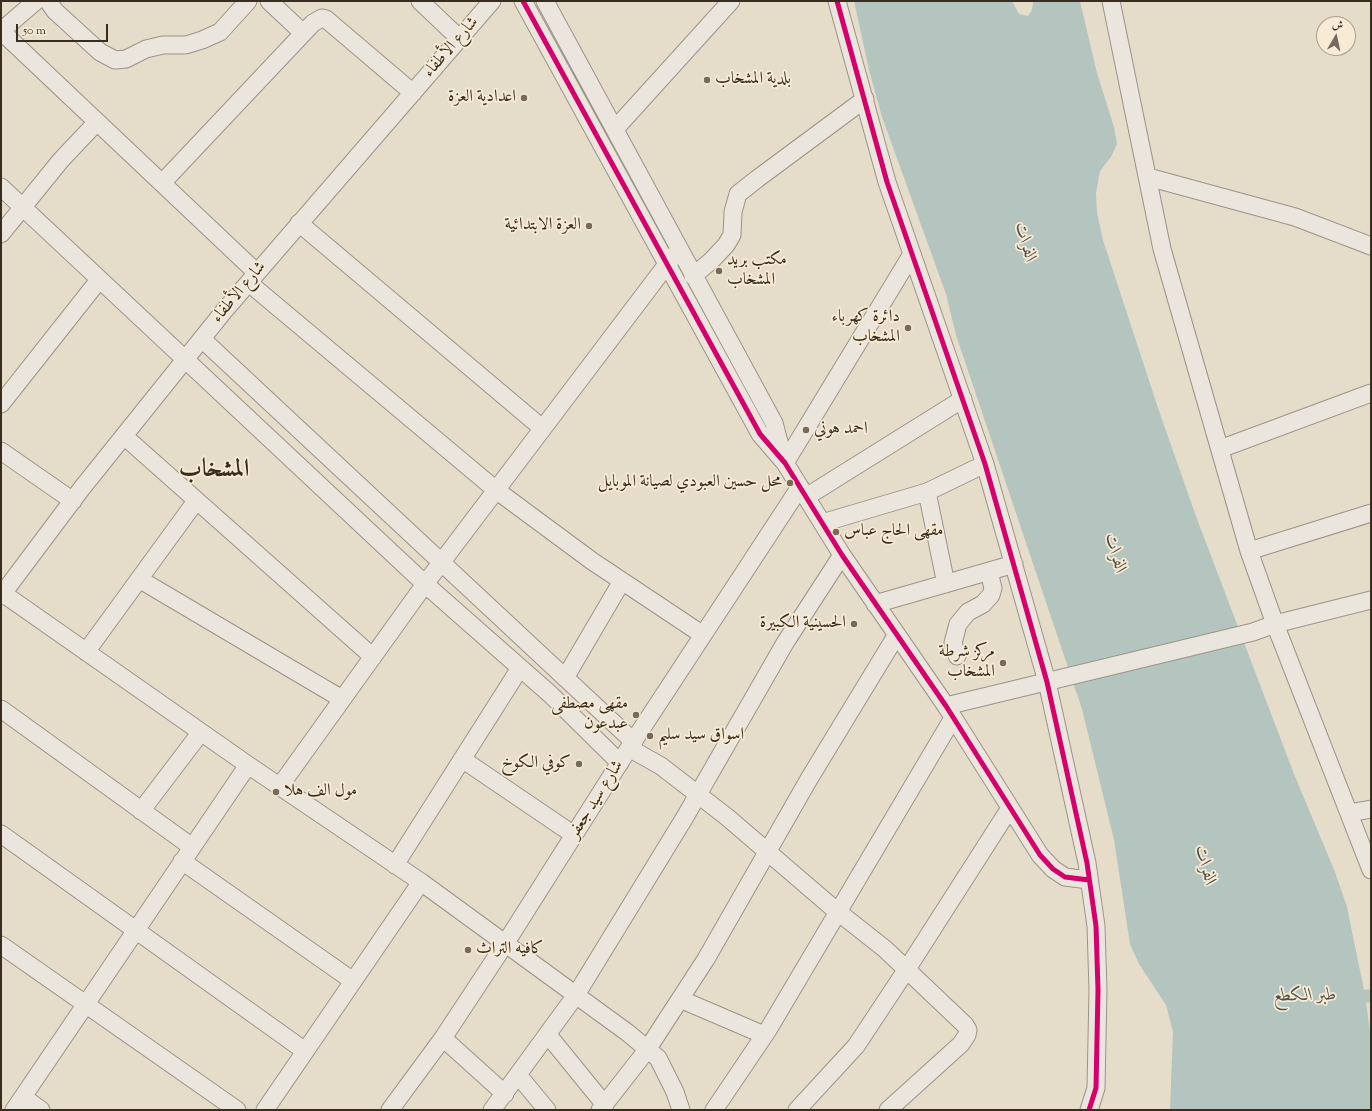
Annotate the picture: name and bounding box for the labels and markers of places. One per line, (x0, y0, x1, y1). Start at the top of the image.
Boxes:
place label: بلدية المشخاب (715, 70, 791, 90)
marker: بلدية المشخاب (702, 75, 712, 85)
place label: اعدادية العزة (448, 88, 516, 108)
marker: اعدادية العزة (519, 93, 529, 103)
place label: العزة الابتدائية (505, 216, 581, 236)
marker: العزة الابتدائية (584, 221, 594, 231)
place label: مكتب بريد المشخاب (727, 251, 787, 291)
marker: مكتب بريد المشخاب (714, 266, 724, 276)
place label: دائرة كهرباء المشخاب (831, 308, 900, 348)
marker: دائرة كهرباء المشخاب (903, 323, 913, 333)
place label: احمد هوني (814, 420, 868, 440)
marker: احمد هوني (801, 425, 811, 435)
place label: محل حسين العبودي لصيانة الموبايل (598, 473, 782, 493)
marker: محل حسين العبودي لصيانة الموبايل (785, 478, 795, 488)
place label: مقهى الحاج عباس (844, 522, 943, 542)
marker: مقهى الحاج عباس (831, 527, 841, 537)
place label: الحسينية الكبيرة (760, 614, 846, 634)
marker: الحسينية الكبيرة (849, 619, 859, 629)
place label: مركز شرطة المشخاب (938, 643, 995, 683)
marker: مركز شرطة المشخاب (998, 658, 1008, 668)
place label: مقهى مصطفى عبدعون (551, 695, 628, 735)
marker: مقهى مصطفى عبدعون (631, 710, 641, 720)
place label: اسواق سيد سليم (658, 726, 744, 746)
marker: اسواق سيد سليم (645, 731, 655, 741)
place label: كوفي الكوخ (501, 754, 571, 774)
marker: كوفي الكوخ (574, 759, 584, 769)
place label: مول الف هلا (284, 782, 357, 802)
marker: مول الف هلا (271, 787, 281, 797)
place label: كافيه التراث (476, 940, 544, 960)
marker: كافيه التراث (463, 945, 473, 955)

